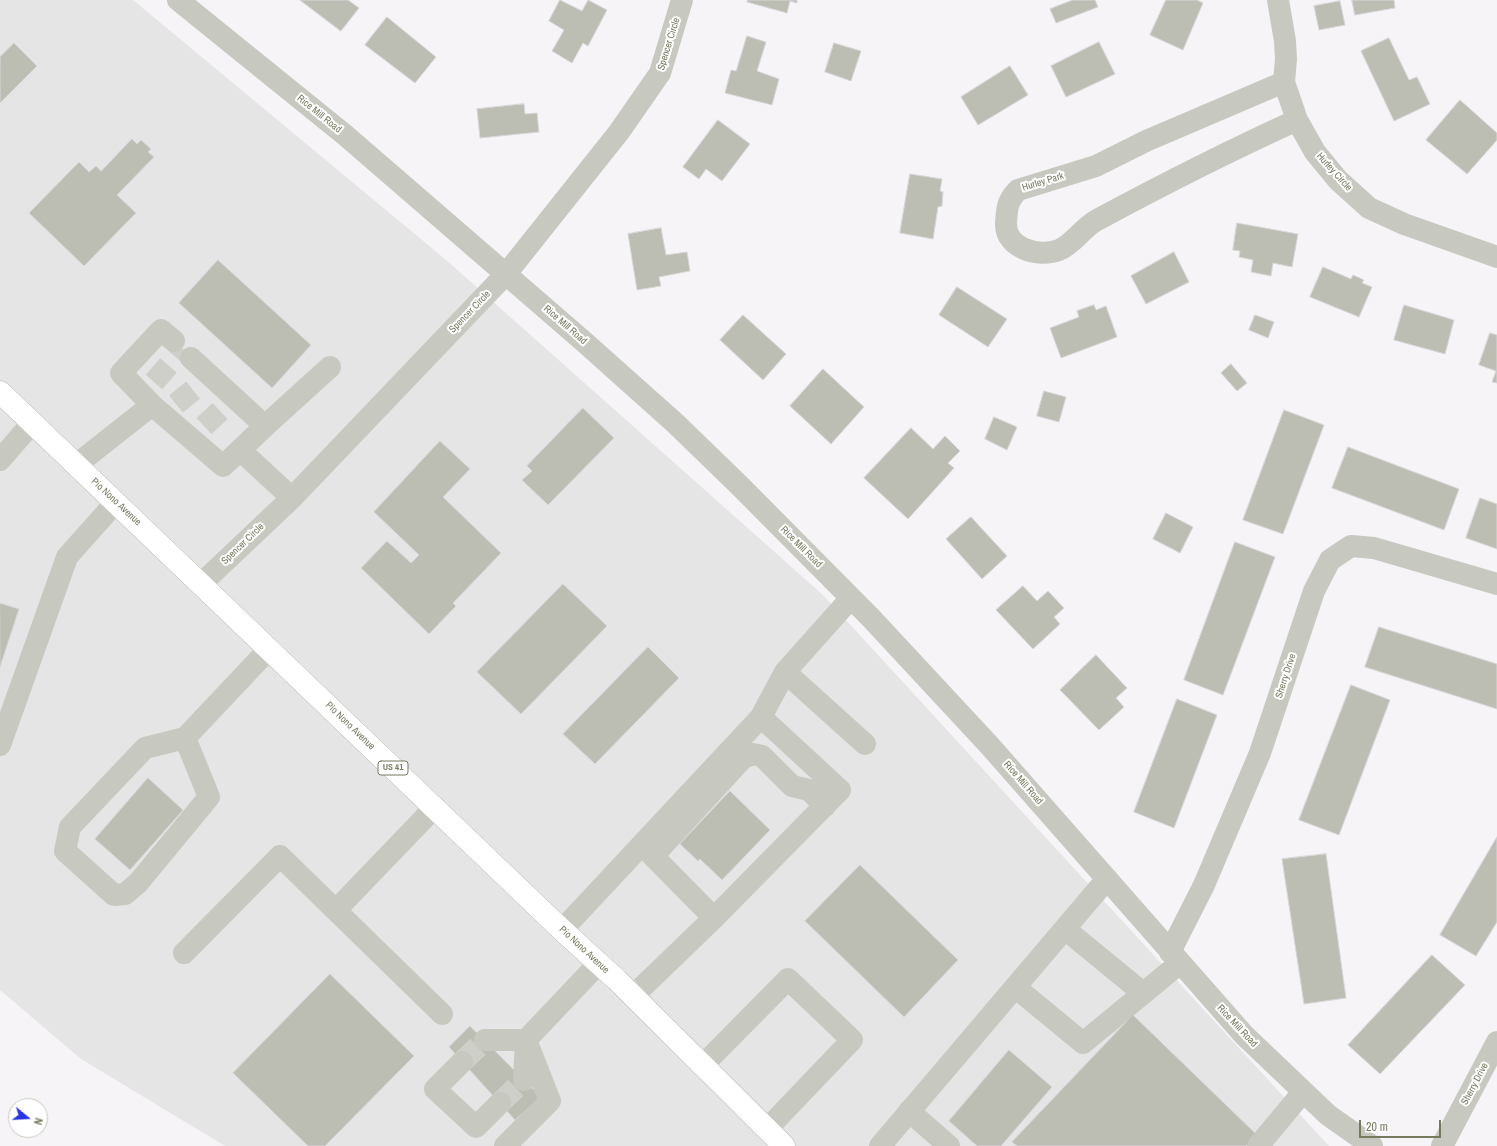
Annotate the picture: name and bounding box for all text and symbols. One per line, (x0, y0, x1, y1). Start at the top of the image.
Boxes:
street label: Spencer Circle (655, 16, 683, 72)
street label: Rice Mill Road (294, 92, 344, 136)
street label: Hurley Circle (1314, 150, 1354, 194)
street label: Hurley Park (1021, 170, 1065, 194)
street label: Spencer Circle (447, 288, 493, 336)
street label: Rice Mill Road (541, 303, 589, 347)
street label: Pio Nono Avenue (88, 476, 144, 528)
street label: Spencer Circle (219, 521, 267, 567)
street label: Rice Mill Road (778, 524, 824, 570)
street label: Sherry Drive (1273, 652, 1299, 700)
street label: Pio Nono Avenue (323, 699, 377, 753)
street label: Rice Mill Road (1001, 759, 1045, 807)
road number: US 41 (378, 761, 408, 775)
street label: Pio Nono Avenue (556, 924, 612, 976)
street label: Rice Mill Road (1214, 1002, 1260, 1050)
street label: Sherry Drive (1459, 1061, 1491, 1107)
north arrow (8, 1098, 48, 1138)
scale bar (1361, 1112, 1443, 1138)
text: N (31, 1116, 46, 1127)
text: 20 m (1366, 1119, 1388, 1135)

